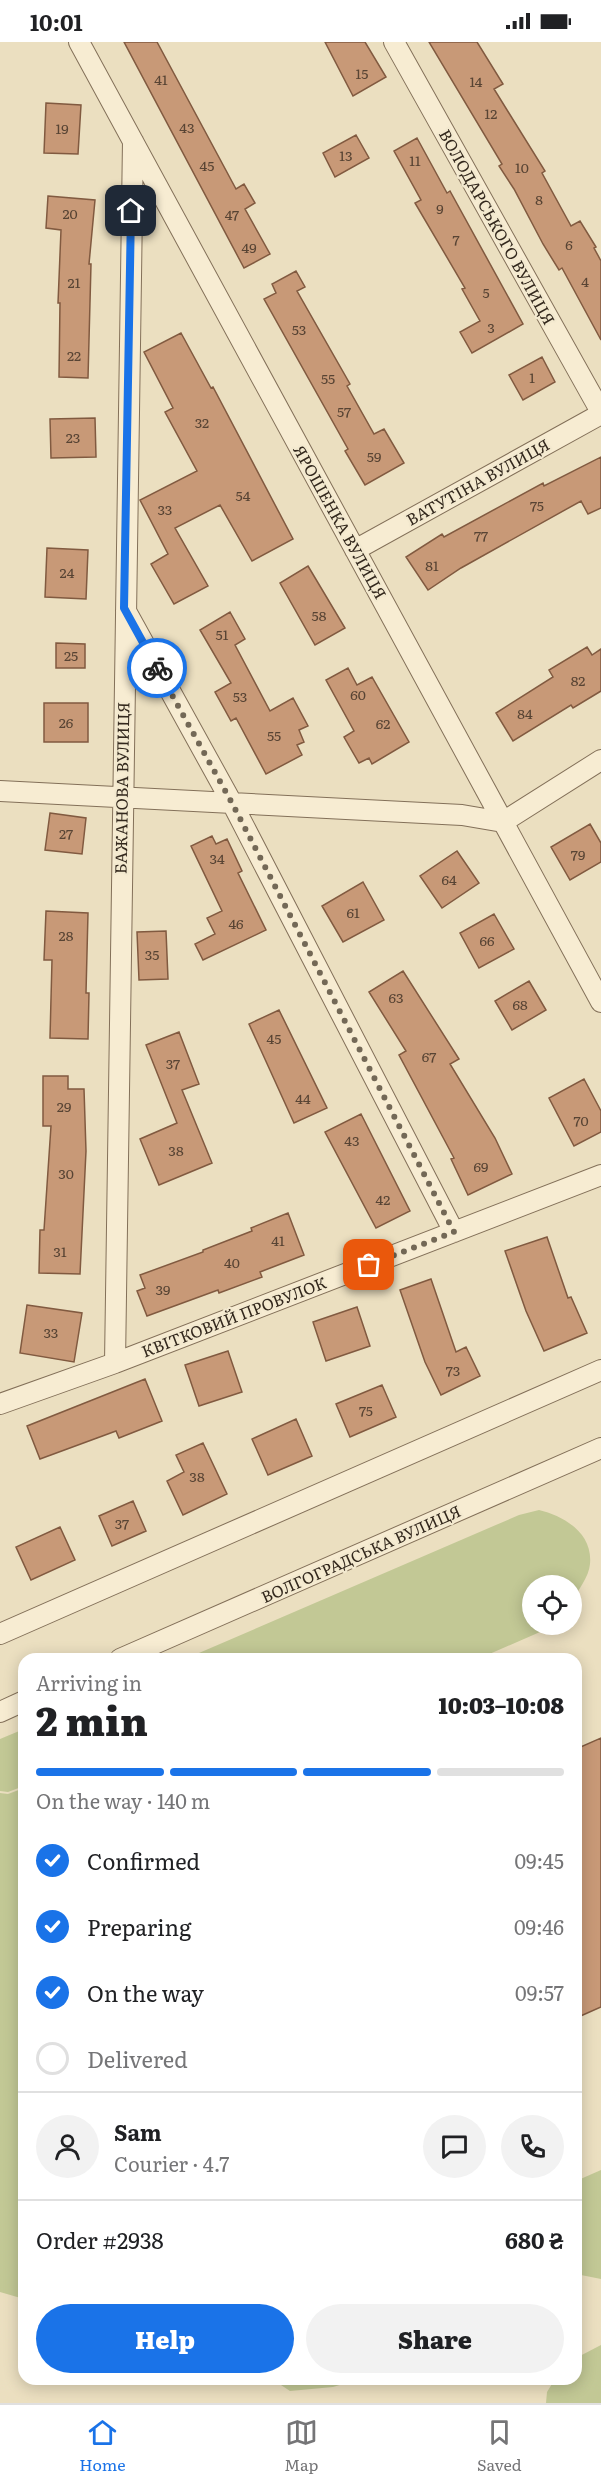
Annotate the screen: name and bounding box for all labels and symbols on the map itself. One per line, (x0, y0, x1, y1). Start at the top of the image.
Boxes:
house number: 15 (356, 63, 368, 83)
house number: 41 (154, 69, 168, 89)
house number: 14 (470, 71, 483, 91)
house number: 12 (485, 103, 497, 123)
house number: 43 (179, 117, 195, 137)
house number: 19 (55, 118, 69, 138)
street label: ВОЛОДАРСЬКОГО ВУЛИЦЯ (434, 124, 562, 329)
house number: 13 (339, 145, 353, 165)
house number: 11 (409, 150, 421, 170)
house number: 45 (200, 155, 214, 175)
house number: 10 (515, 157, 529, 177)
pin (105, 185, 156, 236)
house number: 8 (535, 189, 543, 209)
house number: 9 (436, 198, 444, 218)
house number: 20 (62, 203, 78, 223)
house number: 47 (225, 204, 239, 224)
house number: 7 (452, 229, 460, 249)
house number: 6 (565, 234, 573, 254)
house number: 49 (241, 237, 257, 257)
house number: 4 (581, 271, 589, 291)
house number: 21 (68, 272, 81, 292)
house number: 5 (482, 282, 490, 302)
house number: 3 (487, 317, 495, 337)
house number: 53 (292, 319, 306, 339)
house number: 22 (67, 345, 81, 365)
house number: 1 (529, 367, 535, 387)
house number: 55 (321, 368, 335, 388)
house number: 57 (337, 401, 351, 421)
house number: 32 (195, 412, 209, 432)
house number: 23 (66, 427, 80, 447)
street label: ВАТУТІНА ВУЛИЦЯ (401, 432, 554, 531)
street label: ЯРОШЕНКА ВУЛИЦЯ (288, 440, 393, 603)
house number: 59 (367, 446, 381, 466)
house number: 54 (236, 485, 251, 505)
house number: 75 (530, 495, 544, 515)
house number: 33 (158, 499, 172, 519)
house number: 77 (474, 525, 488, 545)
house number: 81 (425, 555, 439, 575)
house number: 24 (60, 562, 75, 582)
house number: 58 (312, 605, 327, 625)
house number: 51 (216, 624, 229, 644)
courier (127, 638, 187, 698)
house number: 25 (64, 645, 78, 665)
house number: 82 (571, 670, 585, 690)
house number: 60 (350, 684, 366, 704)
house number: 53 (233, 686, 247, 706)
street label: БАЖАНОВА ВУЛИЦЯ (107, 702, 135, 874)
house number: 84 (517, 703, 533, 723)
house number: 26 (59, 712, 74, 732)
house number: 62 (376, 713, 390, 733)
house number: 55 (267, 725, 281, 745)
house number: 27 (59, 823, 73, 843)
house number: 79 (571, 844, 585, 864)
house number: 34 (209, 848, 225, 868)
house number: 64 (441, 869, 457, 889)
house number: 61 (346, 902, 360, 922)
house number: 46 (228, 913, 244, 933)
house number: 28 (59, 925, 74, 945)
house number: 66 (479, 930, 495, 950)
house number: 35 (145, 944, 159, 964)
house number: 63 (388, 987, 404, 1007)
house number: 68 (512, 994, 528, 1014)
house number: 45 (267, 1028, 281, 1048)
house number: 67 (422, 1046, 436, 1066)
house number: 37 (166, 1053, 180, 1073)
house number: 44 (295, 1088, 311, 1108)
house number: 29 (57, 1096, 71, 1116)
house number: 70 (573, 1110, 589, 1130)
house number: 43 (344, 1130, 360, 1150)
house number: 38 (168, 1140, 184, 1160)
house number: 69 (474, 1156, 488, 1176)
house number: 30 (58, 1163, 74, 1183)
house number: 42 (376, 1189, 390, 1209)
house number: 41 (271, 1230, 285, 1250)
pin (343, 1239, 394, 1290)
house number: 31 (53, 1241, 67, 1261)
house number: 40 (224, 1252, 240, 1272)
street label: КВІТКОВИЙ ПРОВУЛОК (138, 1270, 330, 1362)
house number: 39 (156, 1279, 170, 1299)
house number: 33 (44, 1322, 58, 1342)
house number: 73 (446, 1360, 460, 1380)
house number: 75 (359, 1400, 373, 1420)
house number: 38 (189, 1466, 205, 1486)
street label: ВОЛГОГРАДСЬКА ВУЛИЦЯ (257, 1498, 464, 1608)
house number: 37 (115, 1513, 129, 1533)

